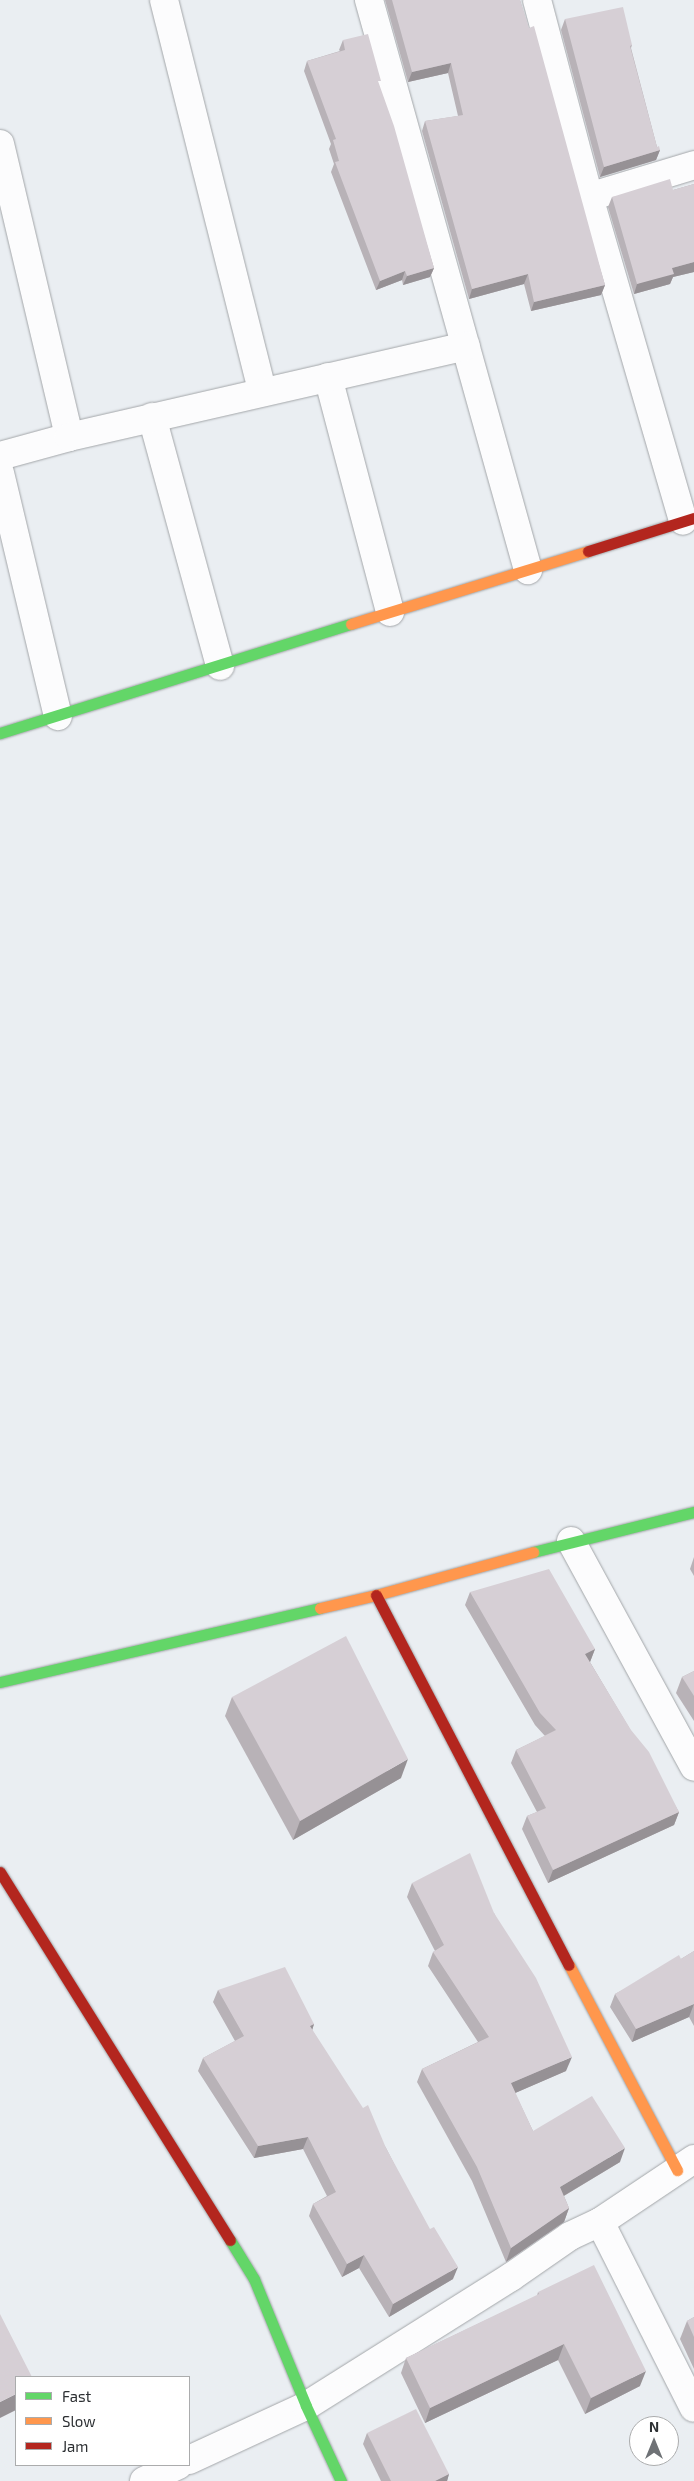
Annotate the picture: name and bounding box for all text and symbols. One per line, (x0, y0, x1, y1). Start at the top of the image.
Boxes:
legend (15, 2376, 190, 2466)
text: Fast (62, 2387, 91, 2405)
text: Slow (62, 2412, 96, 2430)
north arrow (629, 2416, 679, 2466)
text: N (649, 2418, 659, 2435)
text: Jam (62, 2437, 88, 2455)

